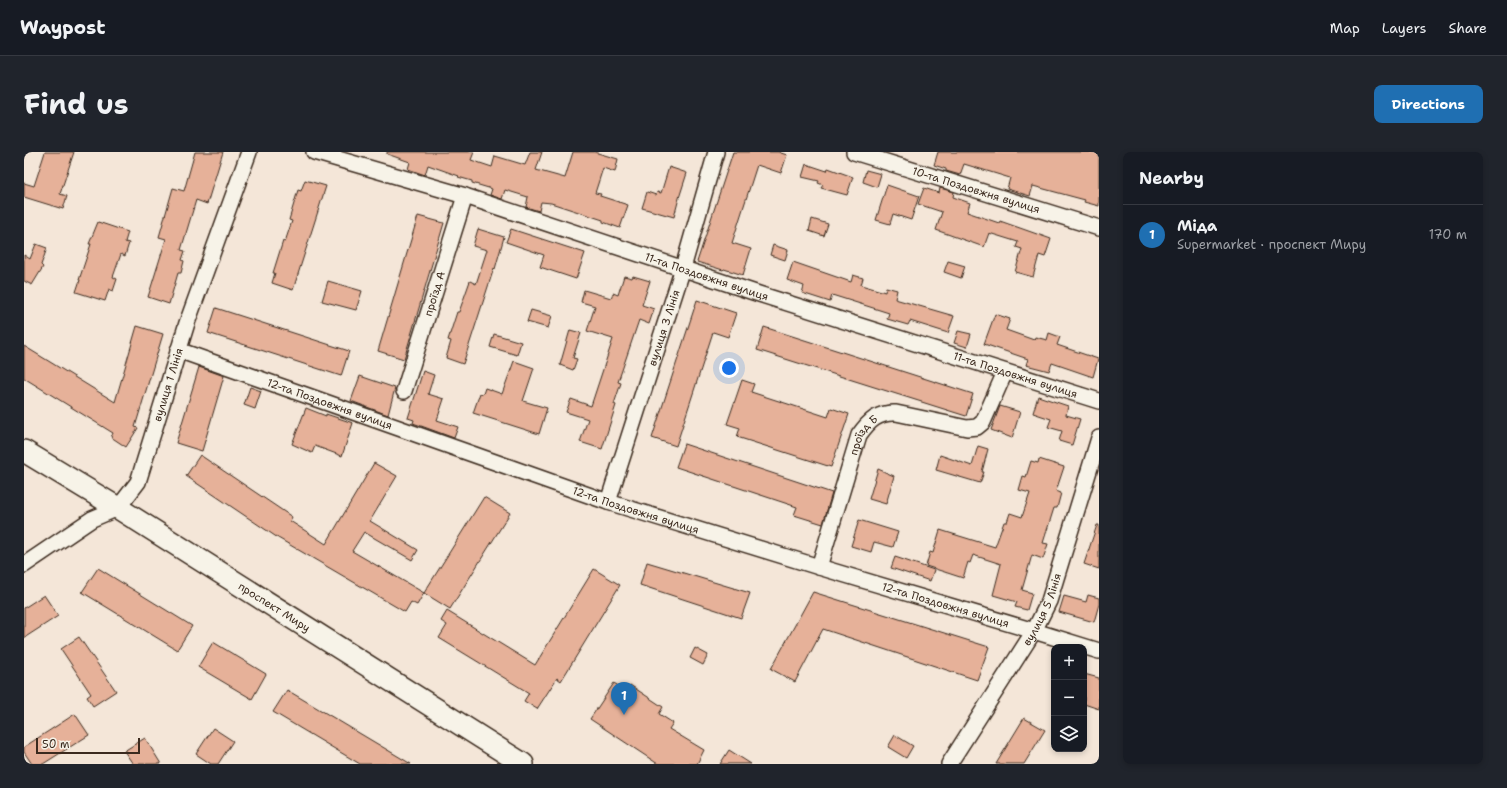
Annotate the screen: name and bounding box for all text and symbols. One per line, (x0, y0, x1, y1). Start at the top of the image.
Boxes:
text: Waypost (20, 15, 105, 40)
text: Map (1330, 19, 1360, 37)
text: Layers (1382, 19, 1426, 37)
text: Share (1448, 19, 1487, 37)
text: Find us (24, 85, 129, 123)
button: Directions (1374, 85, 1483, 123)
street label: 10-та Поздовжня вулиця (911, 163, 1042, 217)
text: Nearby (1139, 167, 1204, 189)
text: Міда (1177, 216, 1217, 236)
text: 1 (1149, 226, 1155, 243)
text: 170 m (1429, 226, 1467, 243)
text: Supermarket · проспект Миру (1177, 236, 1366, 253)
street label: 11-та Поздовжня вулиця (643, 249, 770, 304)
street label: проїзд А (420, 269, 449, 318)
street label: вулиця 3 Лінія (645, 288, 683, 368)
street label: вулиця 1 Лінія (150, 346, 186, 423)
street label: 11-та Поздовжня вулиця (951, 348, 1079, 401)
your location (719, 358, 739, 378)
street label: 12-та Поздовжня вулиця (265, 375, 395, 433)
street label: проїзд Б (846, 411, 881, 457)
street label: 12-та Поздовжня вулиця (571, 483, 701, 537)
street label: вулиця 5 Лінія (1019, 571, 1065, 648)
street label: проспект Миру (236, 578, 313, 635)
street label: 12-та Поздовжня вулиця (880, 579, 1011, 631)
map controls (1051, 644, 1087, 752)
button: + (1051, 644, 1087, 680)
button: − (1051, 680, 1087, 716)
pin: 1 (611, 682, 637, 715)
button: layers (1051, 716, 1087, 752)
scale bar (36, 736, 140, 755)
text: 50 m (42, 737, 70, 752)

